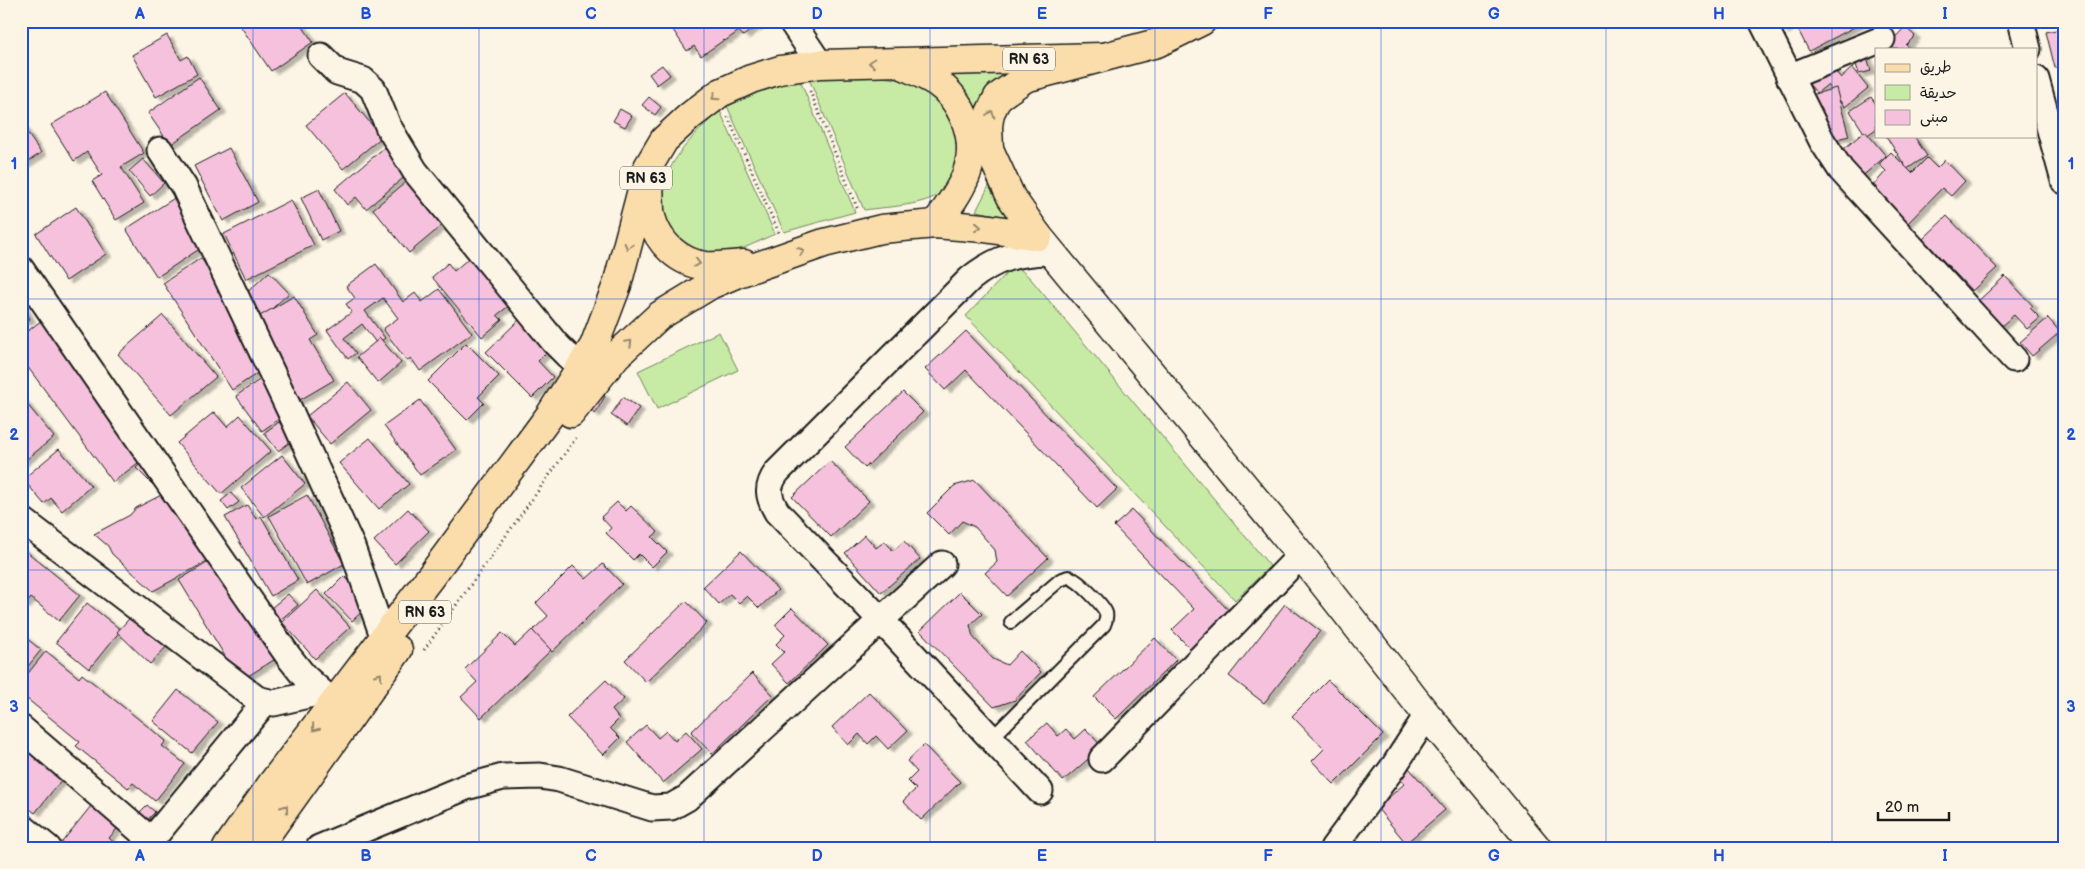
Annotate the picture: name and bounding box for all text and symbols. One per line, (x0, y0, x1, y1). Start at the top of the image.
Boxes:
text: A (134, 5, 145, 24)
text: B (360, 5, 372, 24)
text: C (585, 5, 597, 24)
text: D (811, 5, 823, 24)
text: E (1037, 5, 1047, 24)
text: F (1263, 5, 1273, 24)
text: G (1488, 5, 1500, 24)
text: H (1713, 5, 1725, 24)
text: I (1942, 5, 1948, 24)
road number: RN 63 (1003, 48, 1055, 70)
legend (1875, 48, 2038, 138)
one-way arrow (868, 58, 876, 68)
text: طريق (1920, 58, 1952, 77)
text: حديقة (1920, 84, 1957, 103)
one-way arrow (712, 91, 721, 100)
text: مبنى (1920, 108, 1948, 127)
one-way arrow (985, 110, 995, 119)
text: 1 (11, 155, 17, 174)
text: 1 (2068, 155, 2074, 174)
road number: RN 63 (620, 167, 672, 190)
one-way arrow (974, 222, 982, 233)
one-way arrow (623, 241, 633, 249)
one-way arrow (796, 247, 805, 257)
one-way arrow (693, 258, 701, 268)
one-way arrow (623, 340, 632, 349)
text: 2 (9, 426, 19, 445)
text: 2 (2066, 426, 2076, 445)
road number: RN 63 (399, 600, 451, 624)
one-way arrow (374, 673, 382, 682)
text: 3 (9, 698, 19, 717)
text: 3 (2066, 698, 2076, 717)
one-way arrow (312, 722, 321, 732)
scale bar (1878, 789, 1949, 821)
text: 20 m (1885, 798, 1919, 817)
one-way arrow (279, 804, 288, 814)
text: A (134, 847, 145, 866)
text: B (360, 847, 372, 866)
text: C (585, 847, 597, 866)
text: D (811, 847, 823, 866)
text: E (1037, 847, 1047, 866)
text: F (1263, 847, 1273, 866)
text: G (1488, 847, 1500, 866)
text: H (1713, 847, 1725, 866)
text: I (1942, 847, 1948, 866)

